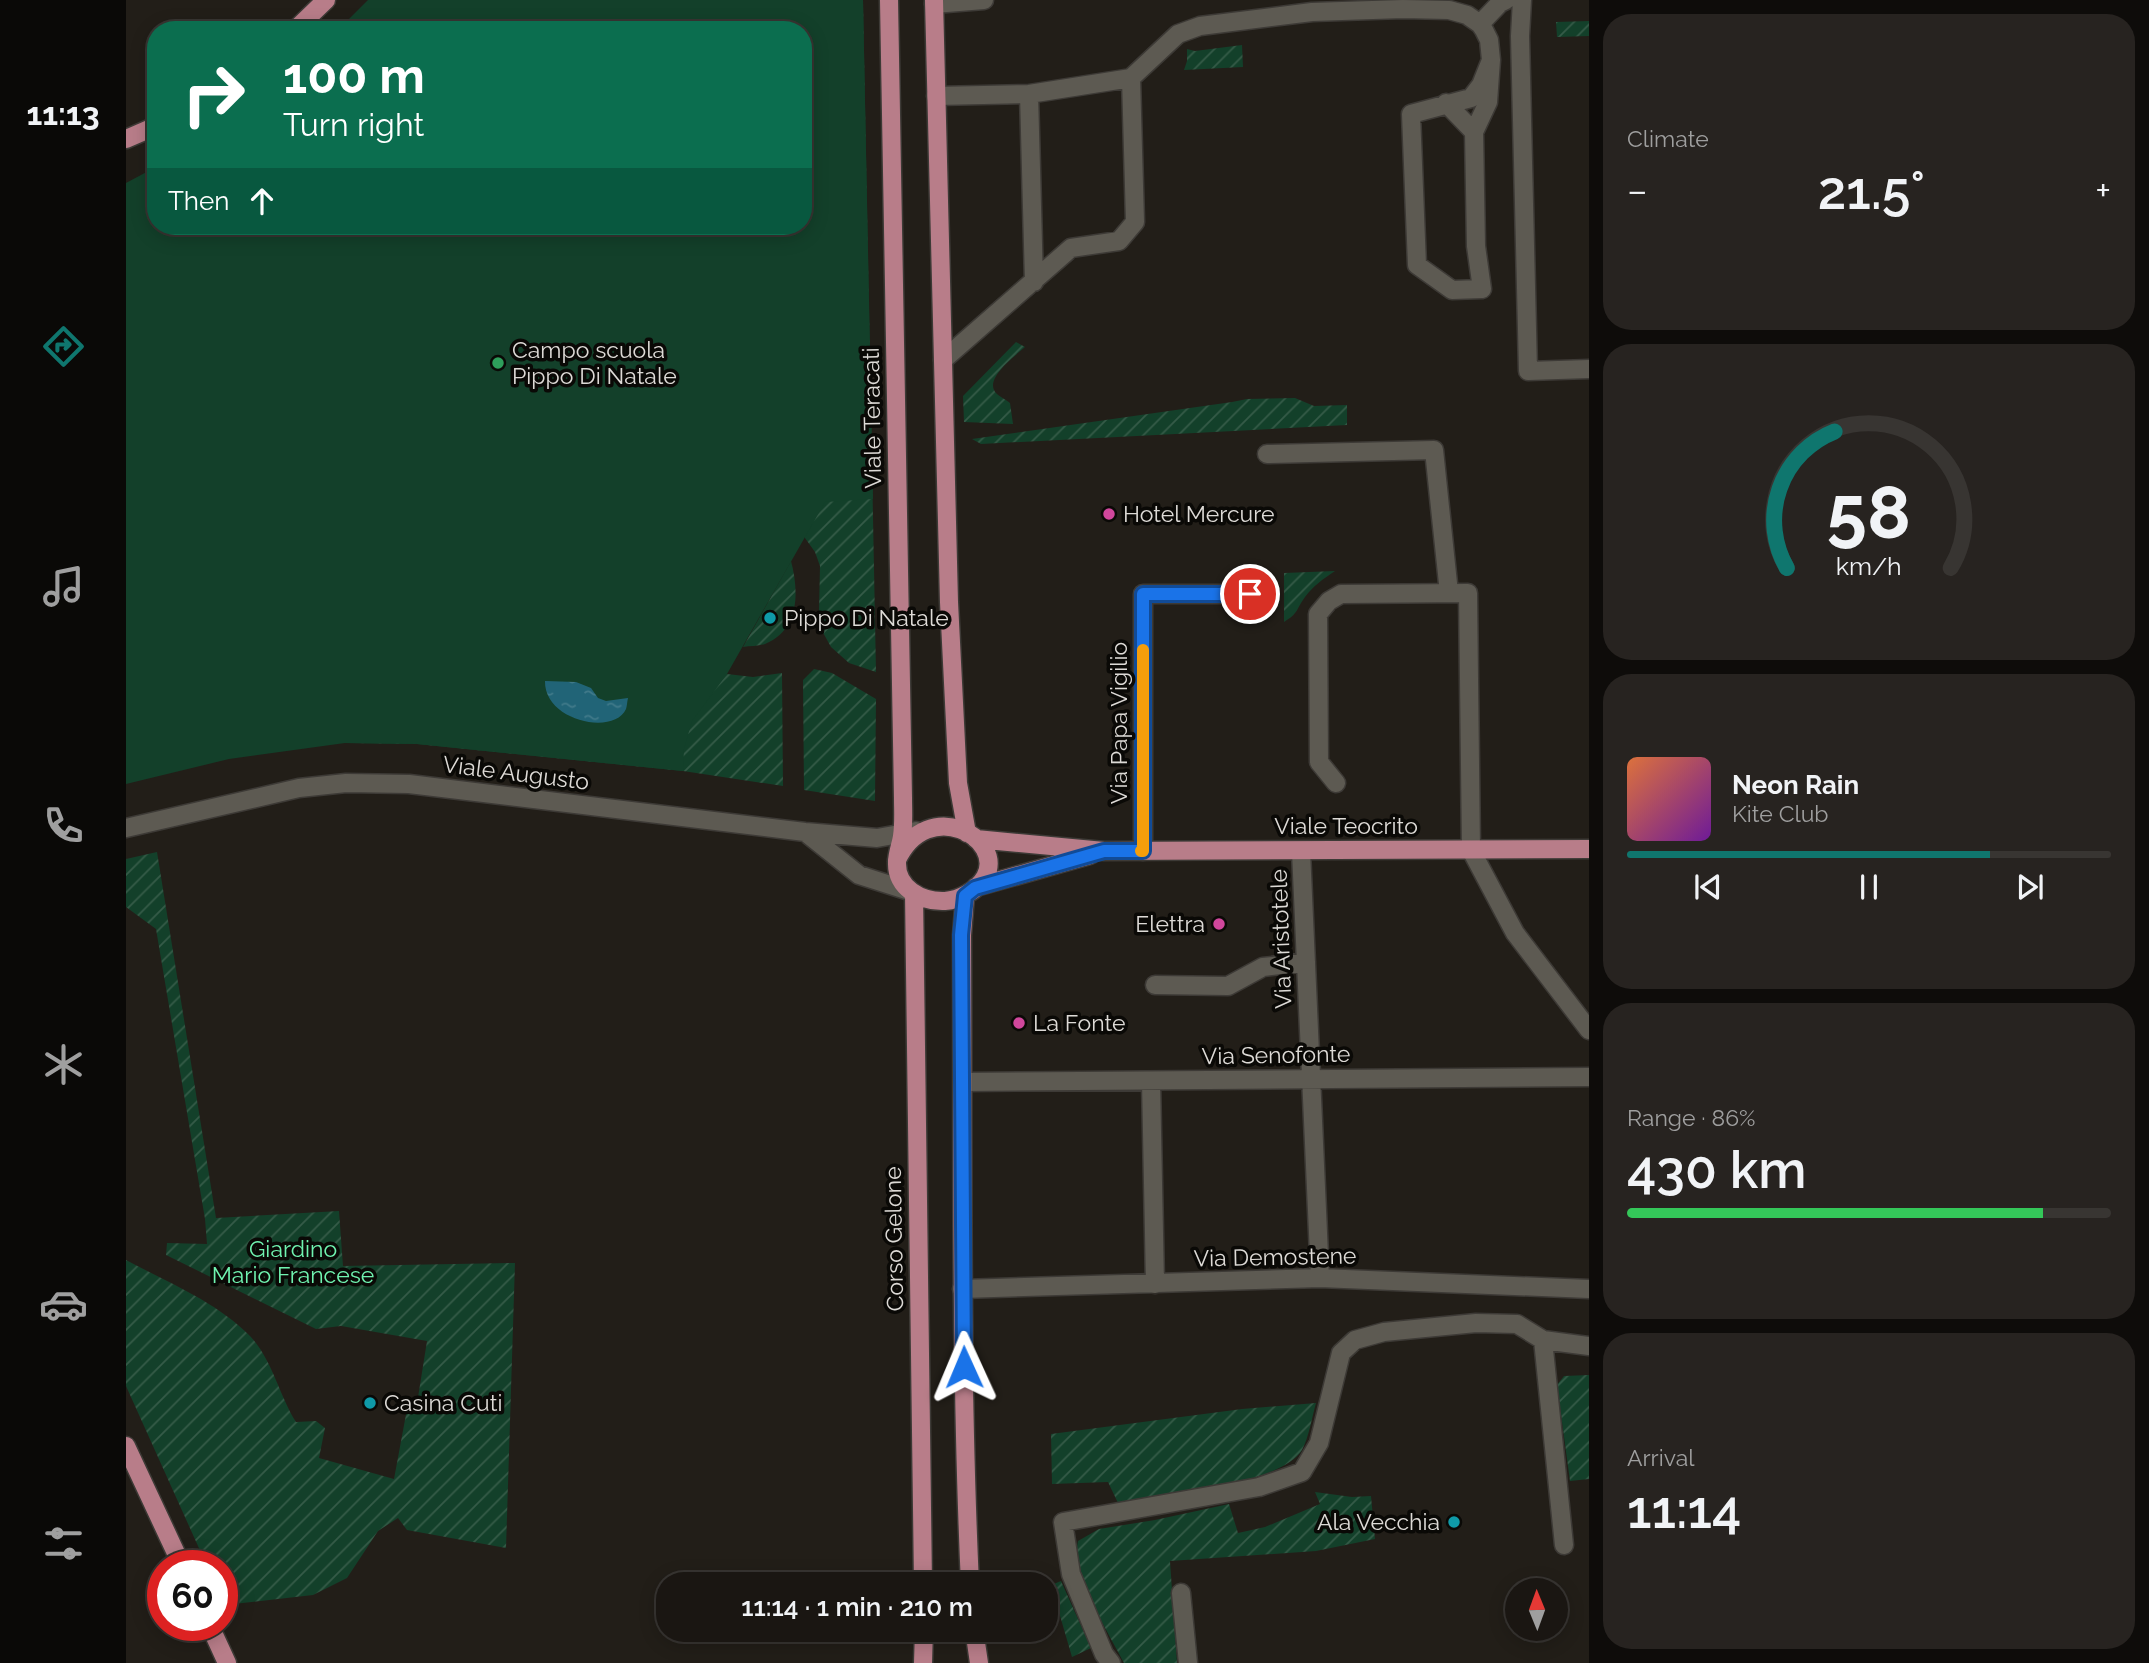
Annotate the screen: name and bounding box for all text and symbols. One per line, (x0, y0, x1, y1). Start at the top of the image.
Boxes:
text: 100 m (283, 47, 425, 104)
icon: right (168, 49, 259, 140)
text: 11:13 (26, 95, 100, 132)
text: Turn right (283, 106, 424, 143)
text: Climate (1627, 125, 1709, 152)
text: 21.5° (1818, 160, 1925, 221)
text: − (1627, 168, 1647, 213)
text: + (2095, 168, 2111, 213)
icon: ahead (243, 182, 281, 220)
text: Then (168, 186, 229, 216)
icon: directions (39, 322, 88, 371)
place label: Campo scuola Pippo Di Natale (512, 336, 677, 389)
street label: Viale Teracati (857, 347, 886, 489)
marker: Campo scuola Pippo Di Natale (490, 355, 506, 371)
text: 58 (1827, 470, 1911, 555)
place label: Hotel Mercure (1123, 500, 1274, 527)
marker: Hotel Mercure (1101, 506, 1117, 522)
text: km/h (1836, 550, 1902, 580)
icon: music (39, 562, 88, 611)
pin (1220, 564, 1280, 624)
icon: arrive (1231, 575, 1269, 613)
place label: Pippo Di Natale (784, 604, 949, 631)
marker: Pippo Di Natale (762, 610, 778, 626)
street label: Via Papa Vigilio (1105, 642, 1132, 804)
street label: Viale Augusto (441, 750, 591, 795)
text: Neon Rain (1732, 770, 1859, 800)
text: Kite Club (1732, 800, 1829, 827)
icon: phone (39, 801, 88, 850)
street label: Viale Teocrito (1274, 812, 1418, 839)
icon: previous (1689, 868, 1727, 906)
icon: pause (1850, 868, 1888, 906)
icon: next (2011, 868, 2049, 906)
street label: Via Aristotele (1265, 869, 1296, 1009)
place label: Elettra (1135, 910, 1205, 937)
marker: Elettra (1211, 916, 1227, 932)
place label: La Fonte (1033, 1009, 1126, 1036)
marker: La Fonte (1011, 1015, 1027, 1031)
icon: climate (39, 1040, 88, 1089)
street label: Via Senofonte (1201, 1040, 1351, 1069)
text: Range · 86% (1627, 1104, 1756, 1131)
text: 430 km (1627, 1139, 1806, 1200)
street label: Corso Gelone (879, 1166, 908, 1312)
park label: Giardino Mario Francese (212, 1235, 374, 1288)
street label: Via Demostene (1193, 1242, 1357, 1271)
icon: car (39, 1280, 88, 1329)
position arrow (927, 1330, 1001, 1404)
place label: Casina Cuti (384, 1389, 502, 1416)
marker: Casina Cuti (362, 1395, 378, 1411)
text: Arrival (1627, 1444, 1694, 1471)
text: 11:14 (1627, 1479, 1741, 1540)
place label: Ala Vecchia (1317, 1508, 1440, 1535)
marker: Ala Vecchia (1446, 1514, 1462, 1530)
icon: filters (39, 1519, 88, 1568)
speed limit sign: 60 (147, 1550, 238, 1641)
north arrow (1505, 1578, 1568, 1642)
map controls (1505, 1578, 1568, 1641)
text: 11:14 · 1 min · 210 m (741, 1592, 973, 1622)

